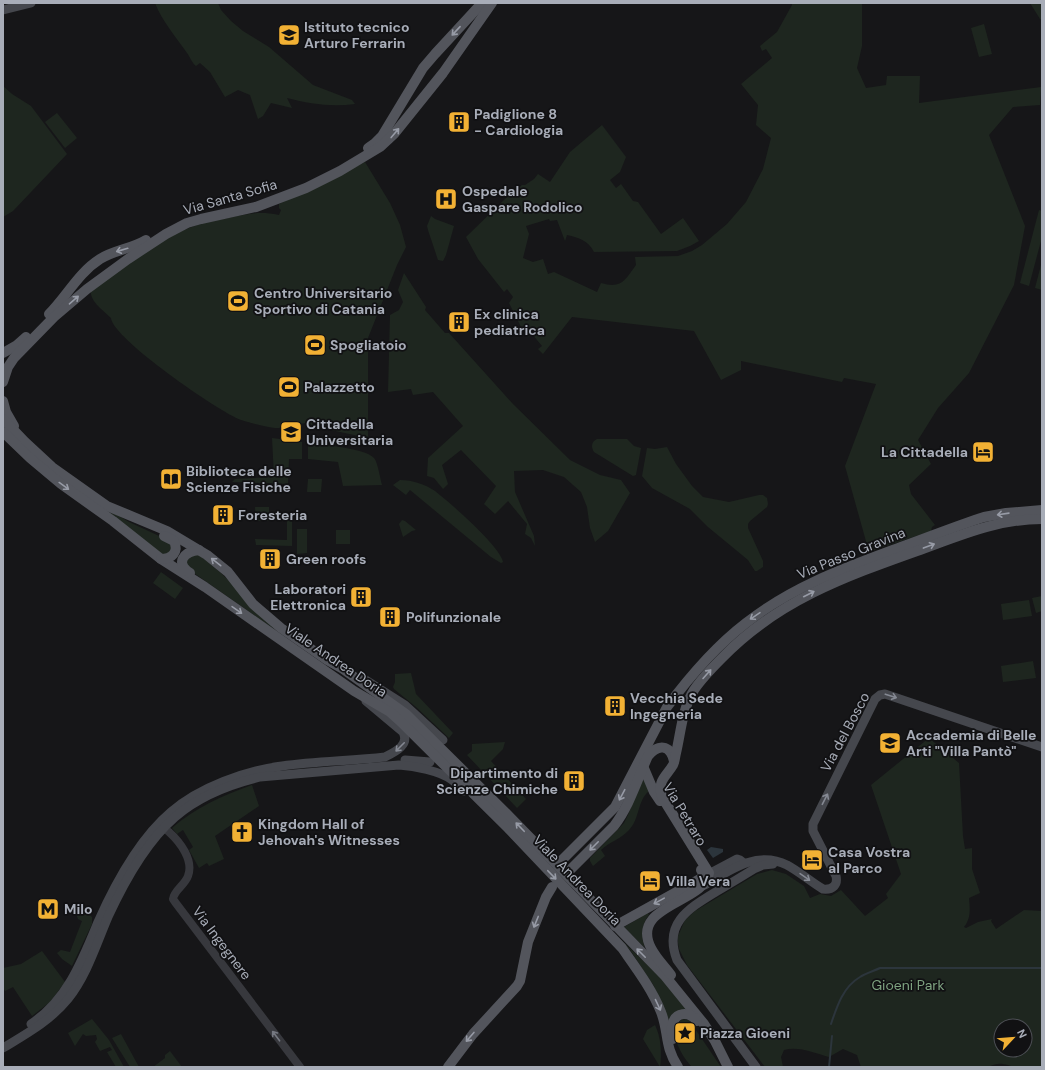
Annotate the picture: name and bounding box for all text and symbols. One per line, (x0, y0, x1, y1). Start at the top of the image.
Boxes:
place label: Istituto tecnico Arturo Ferrarin (304, 18, 410, 52)
school or university icon: Istituto tecnico Arturo Ferrarin (276, 22, 302, 48)
one-way arrow (451, 26, 460, 37)
place label: Padiglione 8 - Cardiologia (474, 105, 563, 139)
building icon: Padiglione 8 - Cardiologia (446, 109, 472, 135)
one-way arrow (391, 127, 400, 138)
street label: Via Santa Sofia (181, 175, 279, 219)
place label: Ospedale Gaspare Rodolico (462, 182, 583, 216)
hospital icon: Ospedale Gaspare Rodolico (433, 186, 459, 212)
one-way arrow (115, 247, 128, 254)
place label: Centro Universitario Sportivo di Catania (254, 284, 392, 318)
sports icon: Centro Universitario Sportivo di Catania (225, 288, 251, 314)
one-way arrow (68, 296, 79, 305)
place label: Ex clinica pediatrica (474, 305, 545, 339)
building icon: Ex clinica pediatrica (446, 309, 472, 335)
sports icon: Spogliatoio (302, 332, 328, 358)
place label: Spogliatoio (330, 336, 407, 354)
sports icon: Palazzetto (276, 374, 302, 400)
place label: Palazzetto (304, 378, 375, 396)
place label: Cittadella Universitaria (306, 415, 393, 449)
school or university icon: Cittadella Universitaria (278, 419, 304, 445)
hotel icon: La Cittadella (970, 439, 996, 465)
place label: La Cittadella (881, 443, 968, 461)
place label: Biblioteca delle Scienze Fisiche (186, 462, 292, 496)
library icon: Biblioteca delle Scienze Fisiche (158, 466, 184, 492)
one-way arrow (58, 482, 69, 490)
building icon: Foresteria (210, 502, 236, 528)
place label: Foresteria (238, 506, 307, 524)
one-way arrow (997, 510, 1010, 518)
street label: Via Passo Gravina (794, 523, 908, 583)
one-way arrow (923, 542, 935, 550)
building icon: Green roofs (257, 546, 283, 572)
place label: Green roofs (286, 550, 366, 568)
one-way arrow (211, 558, 222, 566)
place label: Laboratori Elettronica (270, 580, 346, 614)
building icon: Laboratori Elettronica (348, 584, 374, 610)
one-way arrow (802, 590, 814, 598)
building icon: Polifunzionale (377, 604, 403, 630)
one-way arrow (231, 606, 242, 614)
place label: Polifunzionale (406, 608, 501, 626)
one-way arrow (750, 612, 761, 620)
street label: Viale Andrea Doria (281, 619, 391, 701)
one-way arrow (702, 669, 712, 679)
place label: Vecchia Sede Ingegneria (630, 689, 723, 723)
street label: Via del Bosco (816, 689, 874, 775)
building icon: Vecchia Sede Ingegneria (602, 693, 628, 719)
one-way arrow (885, 693, 898, 700)
place label: Accademia di Belle Arti "Villa Pantò" (906, 726, 1036, 760)
school or university icon: Accademia di Belle Arti "Villa Pantò" (877, 730, 903, 756)
one-way arrow (396, 741, 406, 751)
place label: Dipartimento di Scienze Chimiche (436, 764, 558, 798)
building icon: Dipartimento di Scienze Chimiche (561, 768, 587, 794)
street label: Via Petraro (659, 779, 711, 849)
one-way arrow (618, 789, 625, 801)
one-way arrow (822, 793, 829, 805)
place label: Kingdom Hall of Jehovah's Witnesses (258, 815, 400, 849)
church icon: Kingdom Hall of Jehovah's Witnesses (229, 819, 255, 845)
one-way arrow (515, 822, 525, 832)
street label: Viale Andrea Doria (529, 831, 625, 929)
one-way arrow (589, 841, 599, 851)
place label: Casa Vostra al Parco (828, 843, 910, 877)
hotel icon: Casa Vostra al Parco (799, 847, 825, 873)
hotel icon: Villa Vera (637, 868, 663, 894)
one-way arrow (547, 870, 557, 880)
place label: Villa Vera (666, 872, 730, 890)
one-way arrow (799, 873, 810, 881)
metro station icon: Milo (35, 896, 61, 922)
one-way arrow (653, 898, 665, 906)
place label: Milo (64, 900, 93, 918)
street label: Via Ingegnere (188, 903, 256, 983)
one-way arrow (531, 916, 539, 928)
one-way arrow (636, 948, 646, 958)
park label: Gioeni Park (872, 976, 945, 994)
one-way arrow (655, 999, 662, 1011)
north arrow (993, 1018, 1033, 1058)
place icon: Piazza Gioeni (672, 1020, 698, 1046)
place label: Piazza Gioeni (700, 1024, 790, 1042)
text: N (1014, 1027, 1030, 1040)
one-way arrow (272, 1030, 280, 1041)
one-way arrow (465, 1032, 474, 1043)

